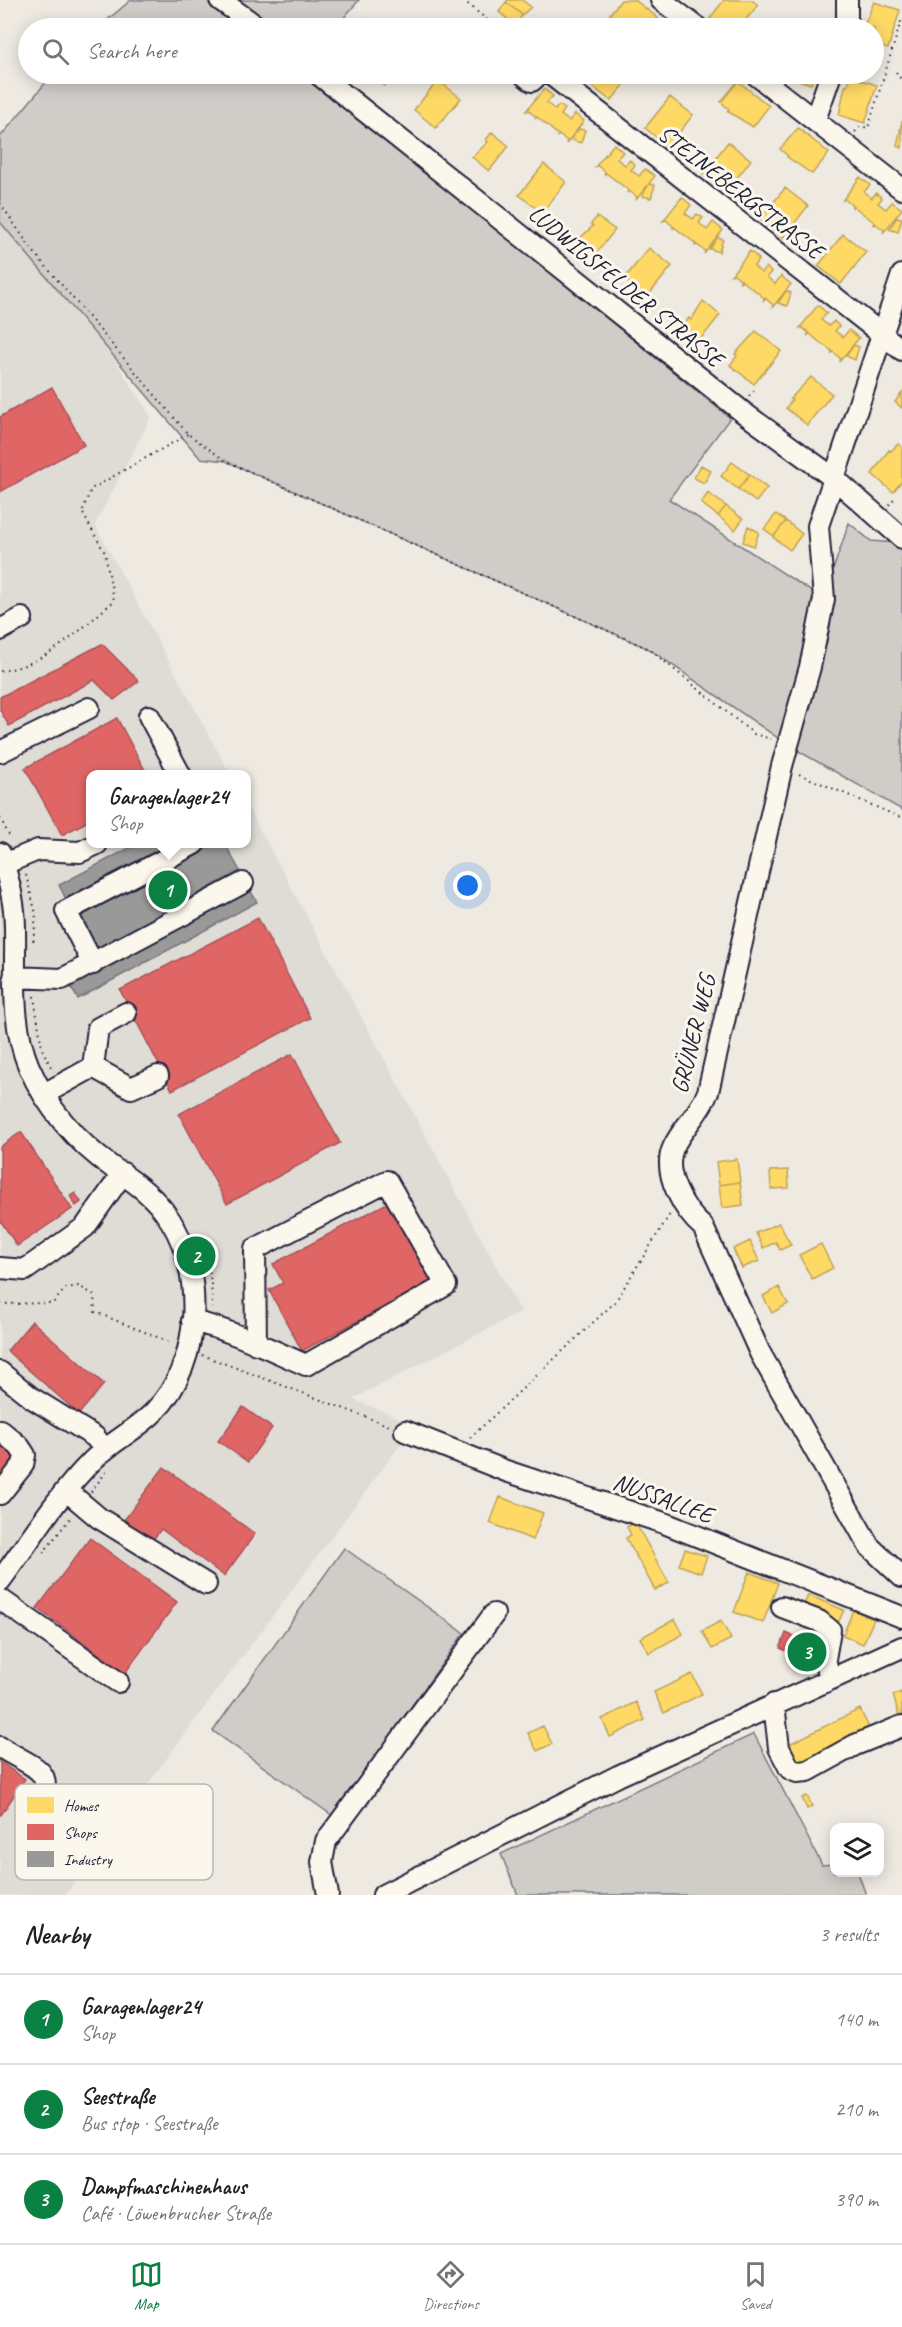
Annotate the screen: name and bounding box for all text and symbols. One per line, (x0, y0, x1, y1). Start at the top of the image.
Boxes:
search box (18, 18, 884, 84)
icon: search (39, 35, 72, 68)
text: Search here (87, 37, 177, 65)
street label: STEINEBERGSTRASSE (652, 118, 832, 268)
street label: LUDWIGSFELDER STRASSE (523, 198, 732, 376)
popup (86, 770, 251, 848)
text: Garagenlager24 (109, 783, 228, 811)
text: Shop (109, 811, 143, 836)
pin: 1 (148, 868, 188, 912)
your location (453, 871, 482, 900)
street label: GRÜNER WEG (664, 969, 723, 1096)
pin: 2 (176, 1234, 216, 1278)
street label: NUSSALLEE (609, 1466, 720, 1531)
pin: 3 (788, 1630, 826, 1674)
legend (15, 1784, 213, 1880)
text: Homes (64, 1796, 100, 1816)
text: Shops (64, 1823, 98, 1843)
map controls (830, 1823, 884, 1877)
button: layers (830, 1823, 884, 1877)
text: Industry (64, 1850, 113, 1870)
text: Nearby (24, 1918, 89, 1951)
text: 3 results (819, 1922, 878, 1947)
text: Garagenlager24 (81, 1993, 201, 2021)
text: 1 (39, 2007, 48, 2032)
text: 140 m (835, 2007, 878, 2032)
text: Shop (81, 2021, 115, 2046)
text: Seestraße (81, 2083, 154, 2111)
text: 2 (39, 2097, 48, 2122)
text: 210 m (835, 2097, 878, 2122)
text: Bus stop · Seestraße (81, 2111, 218, 2136)
text: Dampfmaschinenhaus (81, 2173, 246, 2201)
text: 3 (39, 2187, 48, 2212)
text: 390 m (835, 2187, 878, 2212)
text: Café · Löwenbrucher Straße (81, 2201, 271, 2226)
tab: Map (130, 2258, 163, 2314)
tab: Directions (423, 2258, 479, 2314)
tab: Saved (739, 2258, 772, 2314)

